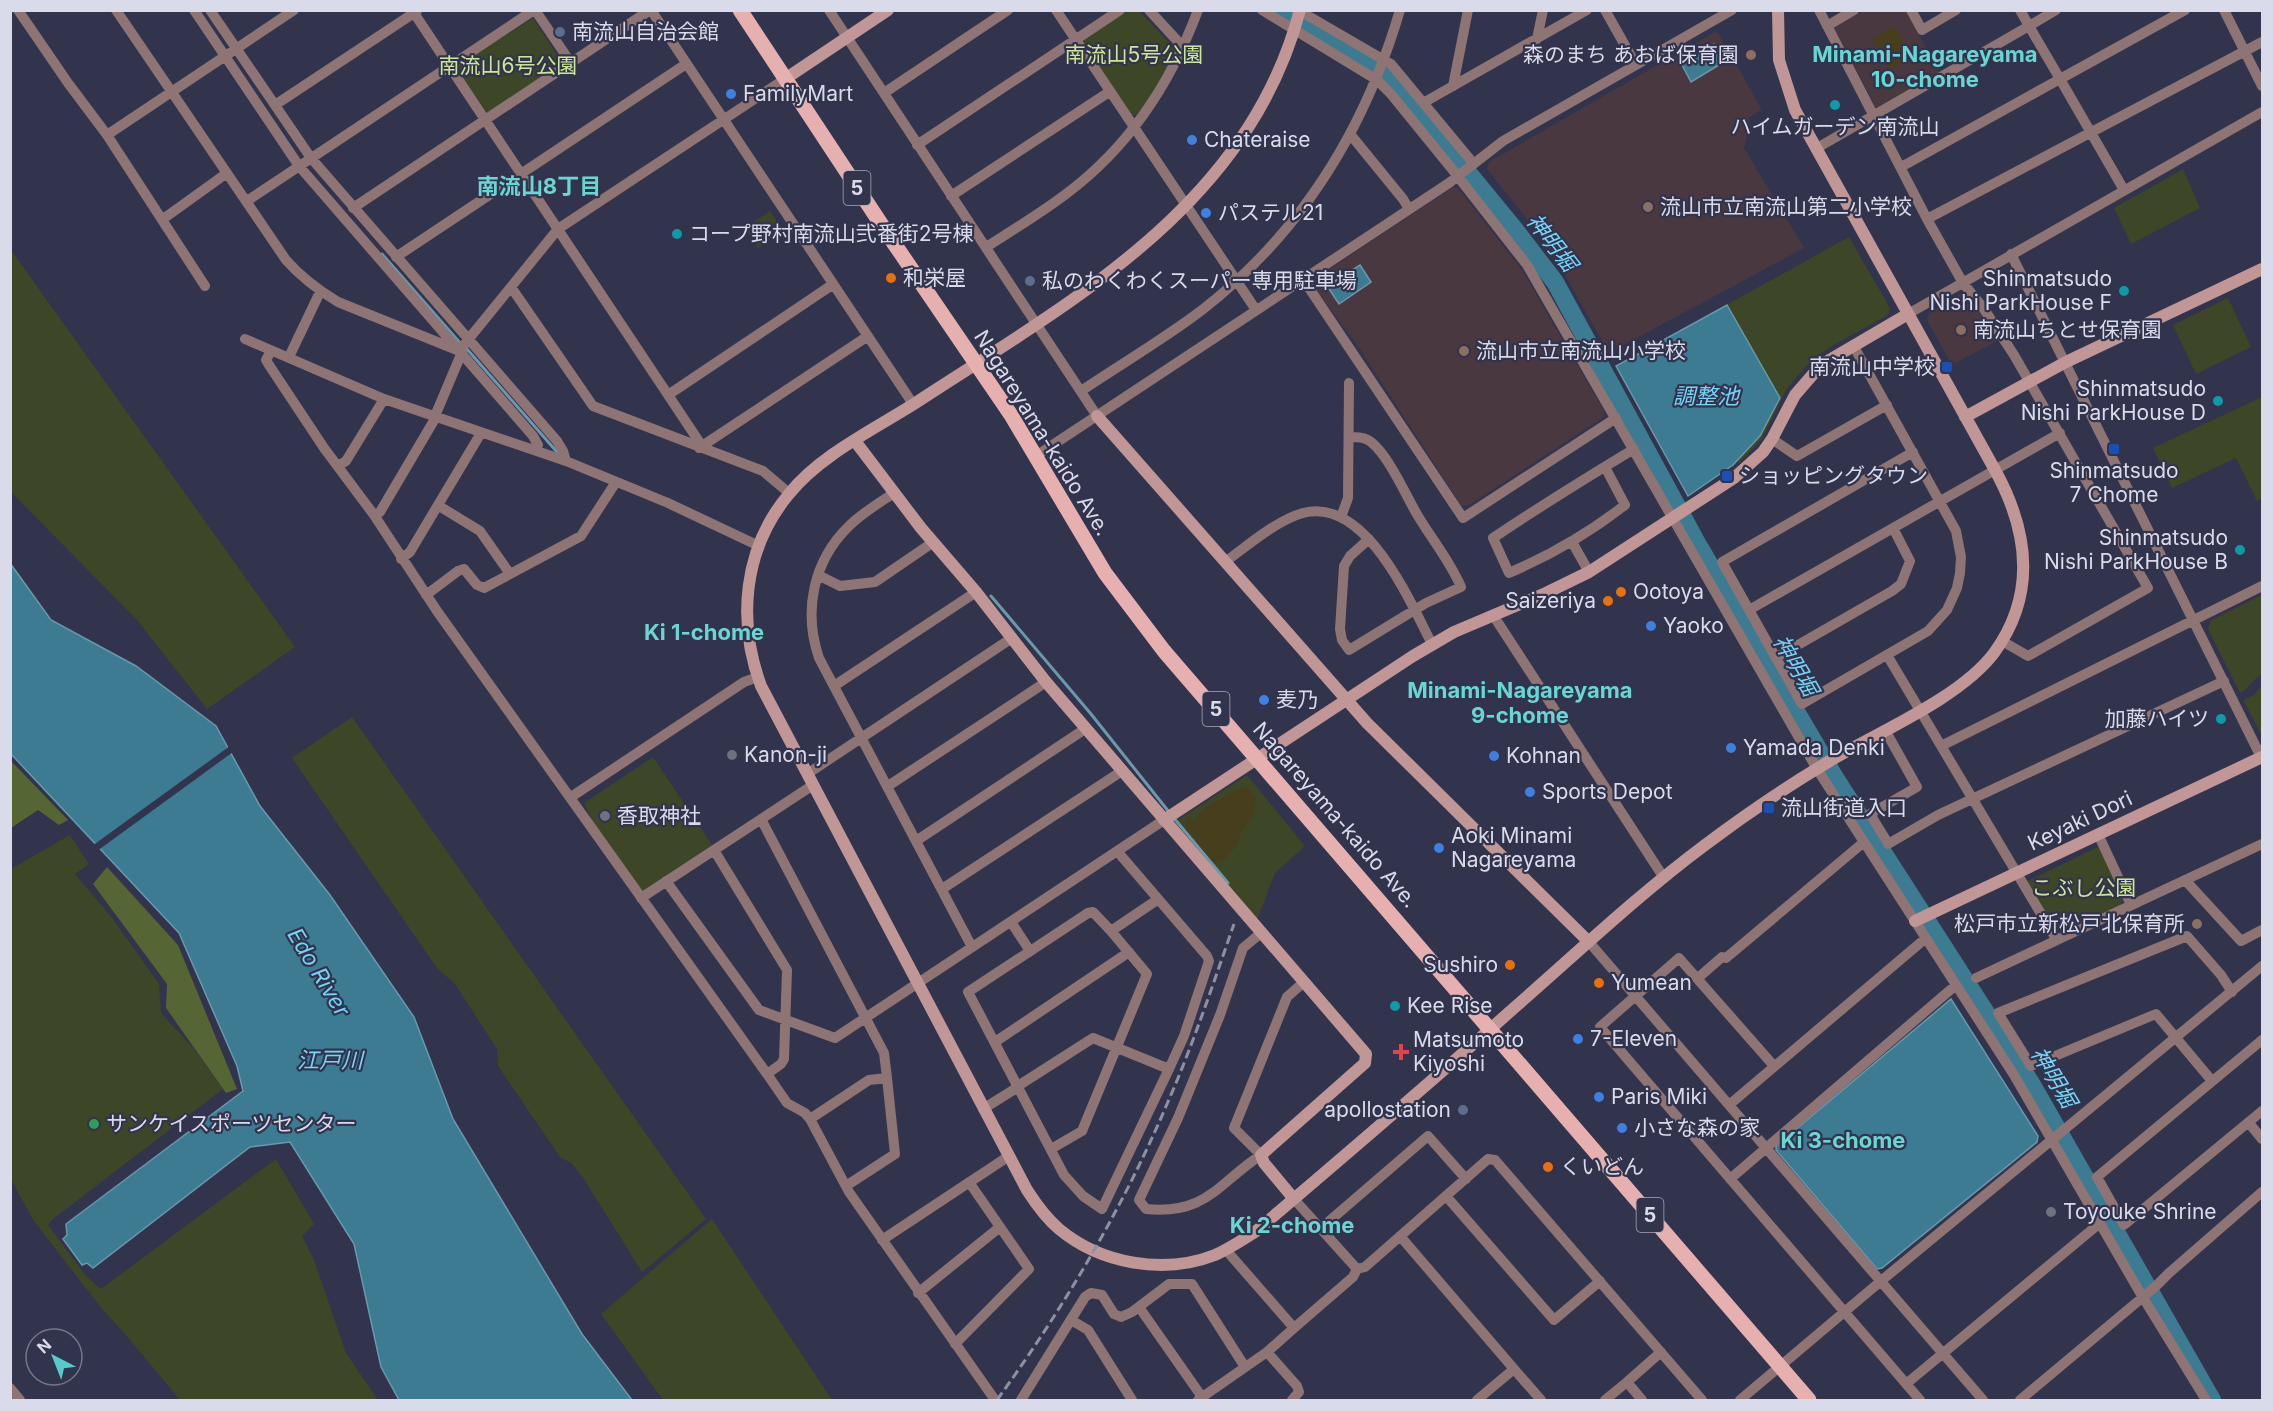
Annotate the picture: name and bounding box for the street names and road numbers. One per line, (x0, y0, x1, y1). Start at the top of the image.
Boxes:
road number: 5 (844, 171, 870, 205)
street label: Nagareyama-kaido Ave. (969, 325, 1116, 540)
road number: 5 (1202, 692, 1230, 726)
street label: Nagareyama-kaido Ave. (1248, 717, 1423, 913)
street label: Keyaki Dori (2024, 786, 2136, 856)
road number: 5 (1636, 1198, 1664, 1232)

